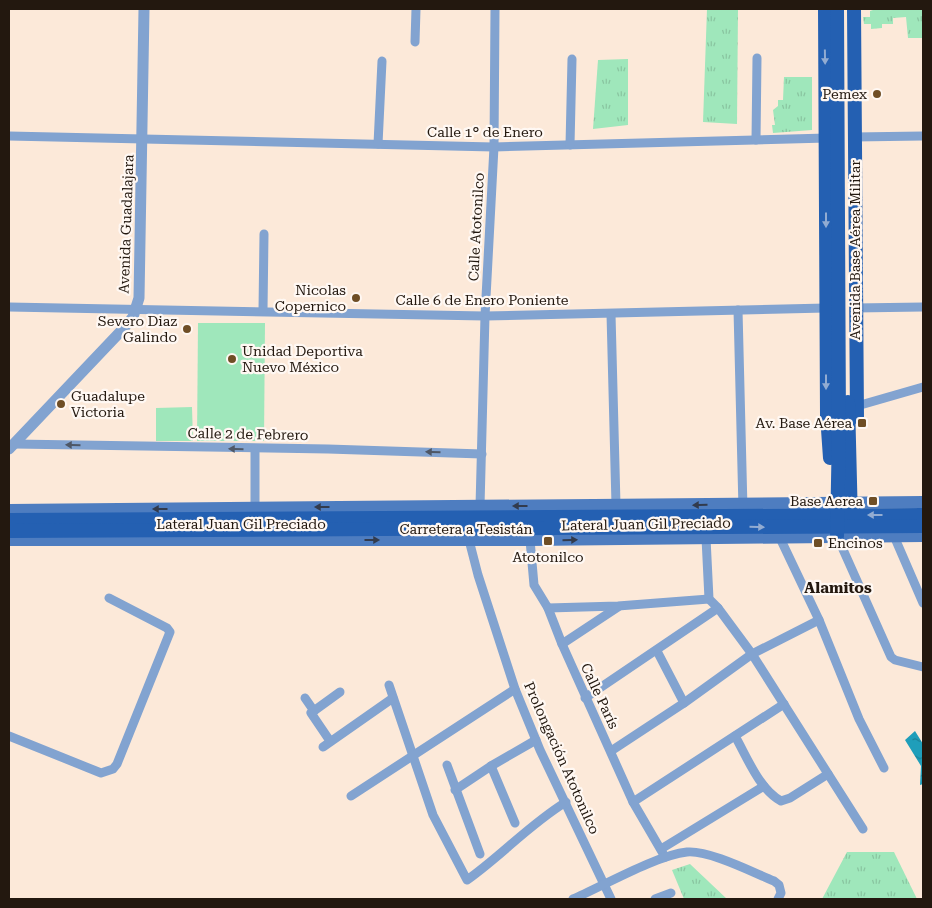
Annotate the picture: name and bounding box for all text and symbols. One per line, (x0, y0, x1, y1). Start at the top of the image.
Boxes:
one-way arrow (821, 50, 829, 66)
place label: Pemex (822, 86, 867, 102)
marker: Pemex (871, 88, 883, 100)
street label: Calle 1° de Enero (427, 124, 543, 140)
street label: Avenida Guadalajara (116, 154, 136, 294)
street label: Avenida Base Aérea Militar (847, 160, 863, 340)
street label: Calle Atotonilco (465, 172, 487, 282)
one-way arrow (822, 212, 830, 228)
place label: Nicolas Copernico (275, 282, 346, 314)
marker: Nicolas Copernico (350, 292, 362, 304)
street label: Calle 6 de Enero Poniente (396, 292, 569, 308)
place label: Severo Diaz Galindo (98, 313, 177, 345)
marker: Severo Diaz Galindo (181, 323, 193, 335)
place label: Unidad Deportiva Nuevo México (242, 343, 363, 375)
marker: Unidad Deportiva Nuevo México (226, 353, 238, 365)
one-way arrow (823, 375, 831, 391)
place label: Guadalupe Victoria (71, 388, 145, 420)
marker: Guadalupe Victoria (55, 398, 67, 410)
place label: Av. Base Aérea (756, 415, 852, 431)
marker: Av. Base Aérea (856, 417, 868, 429)
street label: Calle 2 de Febrero (187, 425, 309, 443)
one-way arrow (65, 441, 81, 449)
one-way arrow (227, 444, 243, 452)
one-way arrow (425, 448, 441, 456)
place label: Base Aerea (790, 493, 863, 509)
marker: Base Aerea (867, 495, 879, 507)
one-way arrow (691, 501, 707, 509)
one-way arrow (511, 502, 527, 510)
one-way arrow (314, 503, 330, 511)
one-way arrow (151, 505, 167, 513)
one-way arrow (866, 511, 882, 519)
street label: Lateral Juan Gil Preciado (561, 515, 731, 533)
street label: Lateral Juan Gil Preciado (156, 516, 326, 532)
street label: Carretera a Tesistán (399, 521, 533, 537)
one-way arrow (750, 523, 766, 531)
marker: Atotonilco (542, 535, 554, 547)
one-way arrow (562, 535, 578, 543)
place label: Encinos (828, 535, 883, 551)
one-way arrow (365, 536, 381, 544)
marker: Encinos (812, 537, 824, 549)
place label: Atotonilco (512, 549, 584, 565)
district label: Alamitos (804, 579, 872, 597)
street label: Calle París (578, 661, 622, 732)
street label: Prolongación Atotonilco (521, 679, 603, 837)

